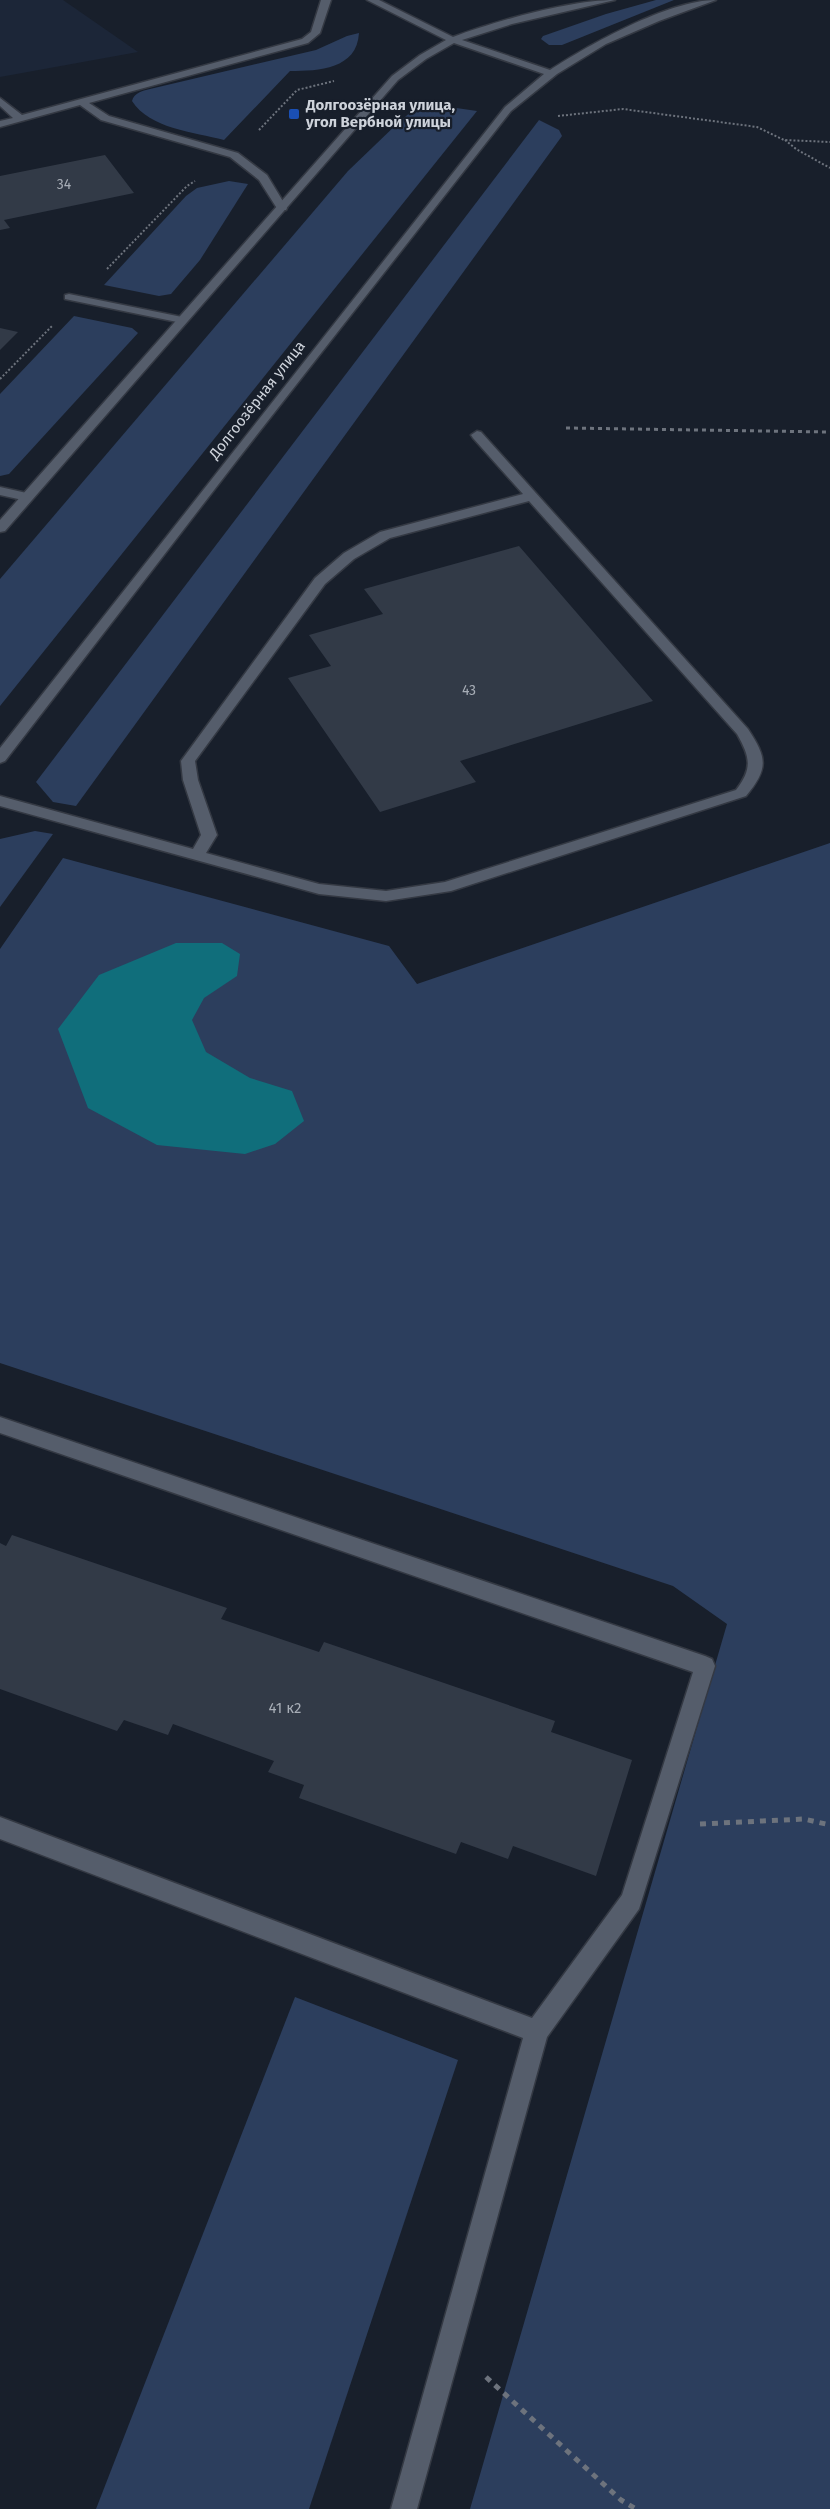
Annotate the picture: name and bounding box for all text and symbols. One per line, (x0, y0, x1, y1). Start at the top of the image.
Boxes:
place label: Долгоозёрная улица, угол Вербной улицы (305, 96, 455, 131)
marker: Долгоозёрная улица, угол Вербной улицы (287, 107, 301, 121)
house number: 34 (57, 176, 72, 193)
street label: Долгоозёрная улица (205, 337, 309, 464)
house number: 43 (462, 682, 476, 699)
house number: 41 к2 (269, 1699, 301, 1717)

